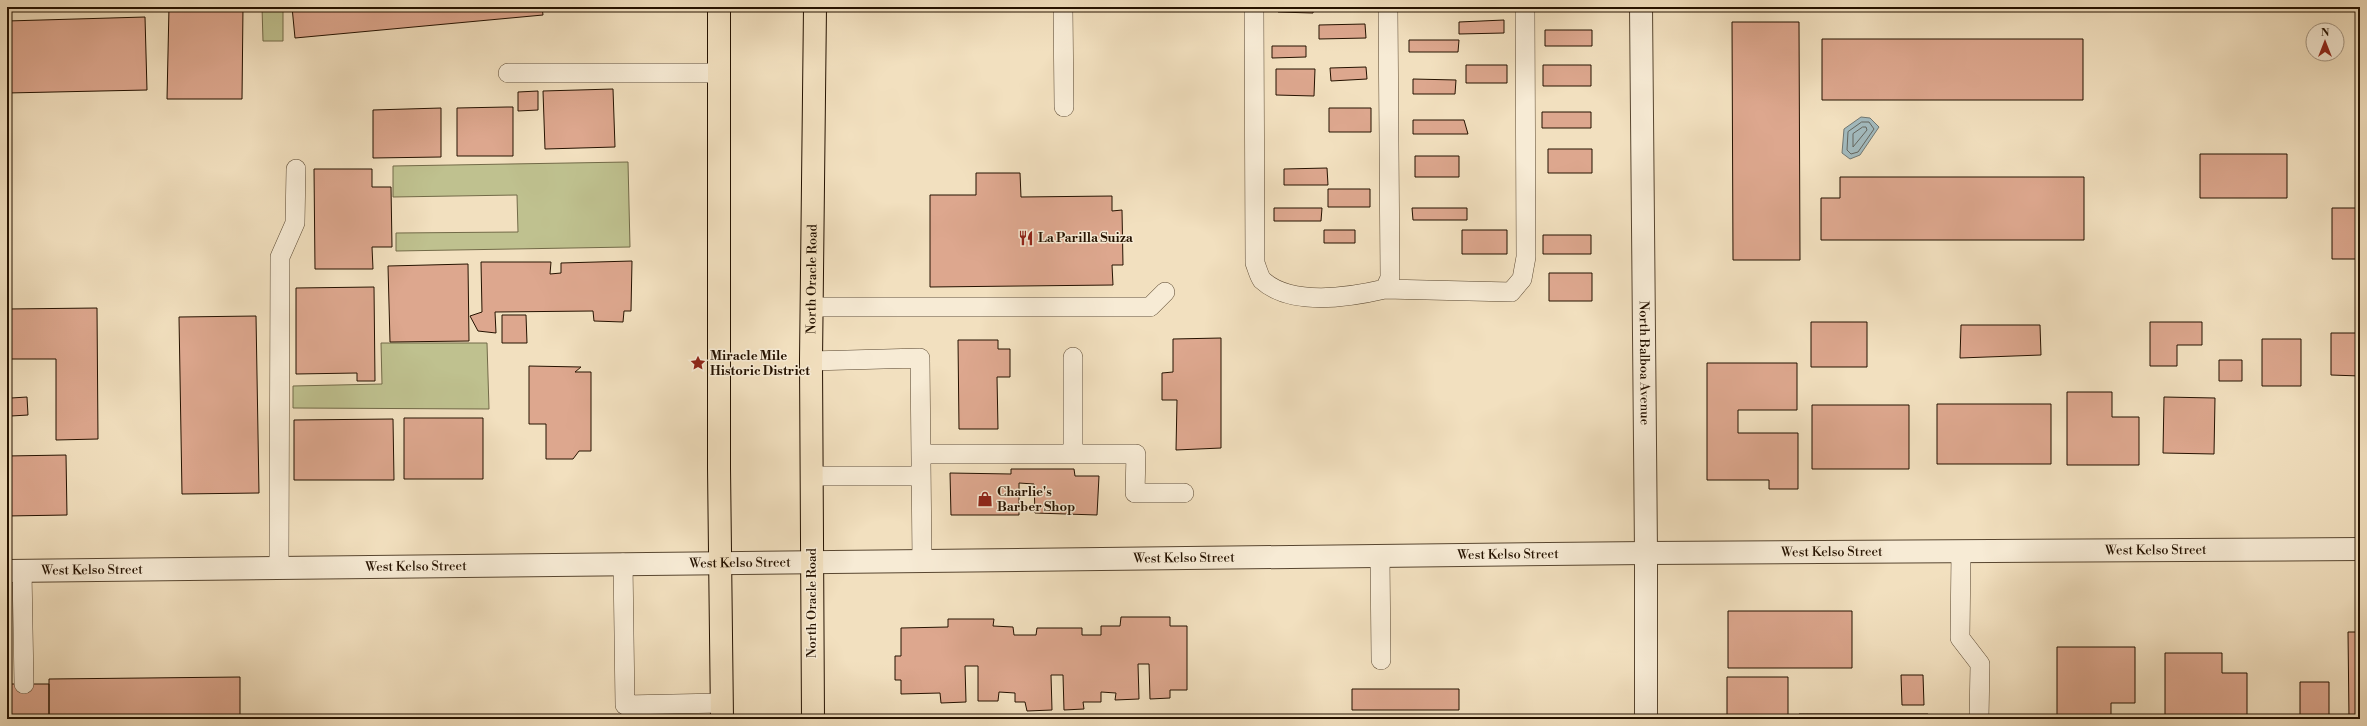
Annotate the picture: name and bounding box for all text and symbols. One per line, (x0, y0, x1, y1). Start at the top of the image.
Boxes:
north arrow (2305, 22, 2345, 62)
text: N (2321, 26, 2330, 40)
street label: North Oracle Road (803, 223, 821, 334)
restaurant icon: La Parilla Suiza (1017, 229, 1035, 247)
place label: La Parilla Suiza (1038, 230, 1134, 246)
street label: North Balboa Avenue (1636, 301, 1653, 426)
place label: Miracle Mile Historic District (710, 348, 810, 379)
place icon: Miracle Mile Historic District (689, 354, 707, 372)
place label: Charlie's Barber Shop (997, 484, 1075, 515)
shop icon: Charlie's Barber Shop (976, 490, 994, 508)
street label: West Kelso Street (2104, 542, 2207, 558)
street label: West Kelso Street (1780, 544, 1883, 560)
street label: West Kelso Street (1456, 546, 1559, 563)
street label: North Oracle Road (804, 547, 820, 658)
street label: West Kelso Street (1132, 550, 1235, 567)
street label: West Kelso Street (688, 554, 791, 572)
street label: West Kelso Street (364, 558, 467, 575)
street label: West Kelso Street (40, 562, 143, 579)

